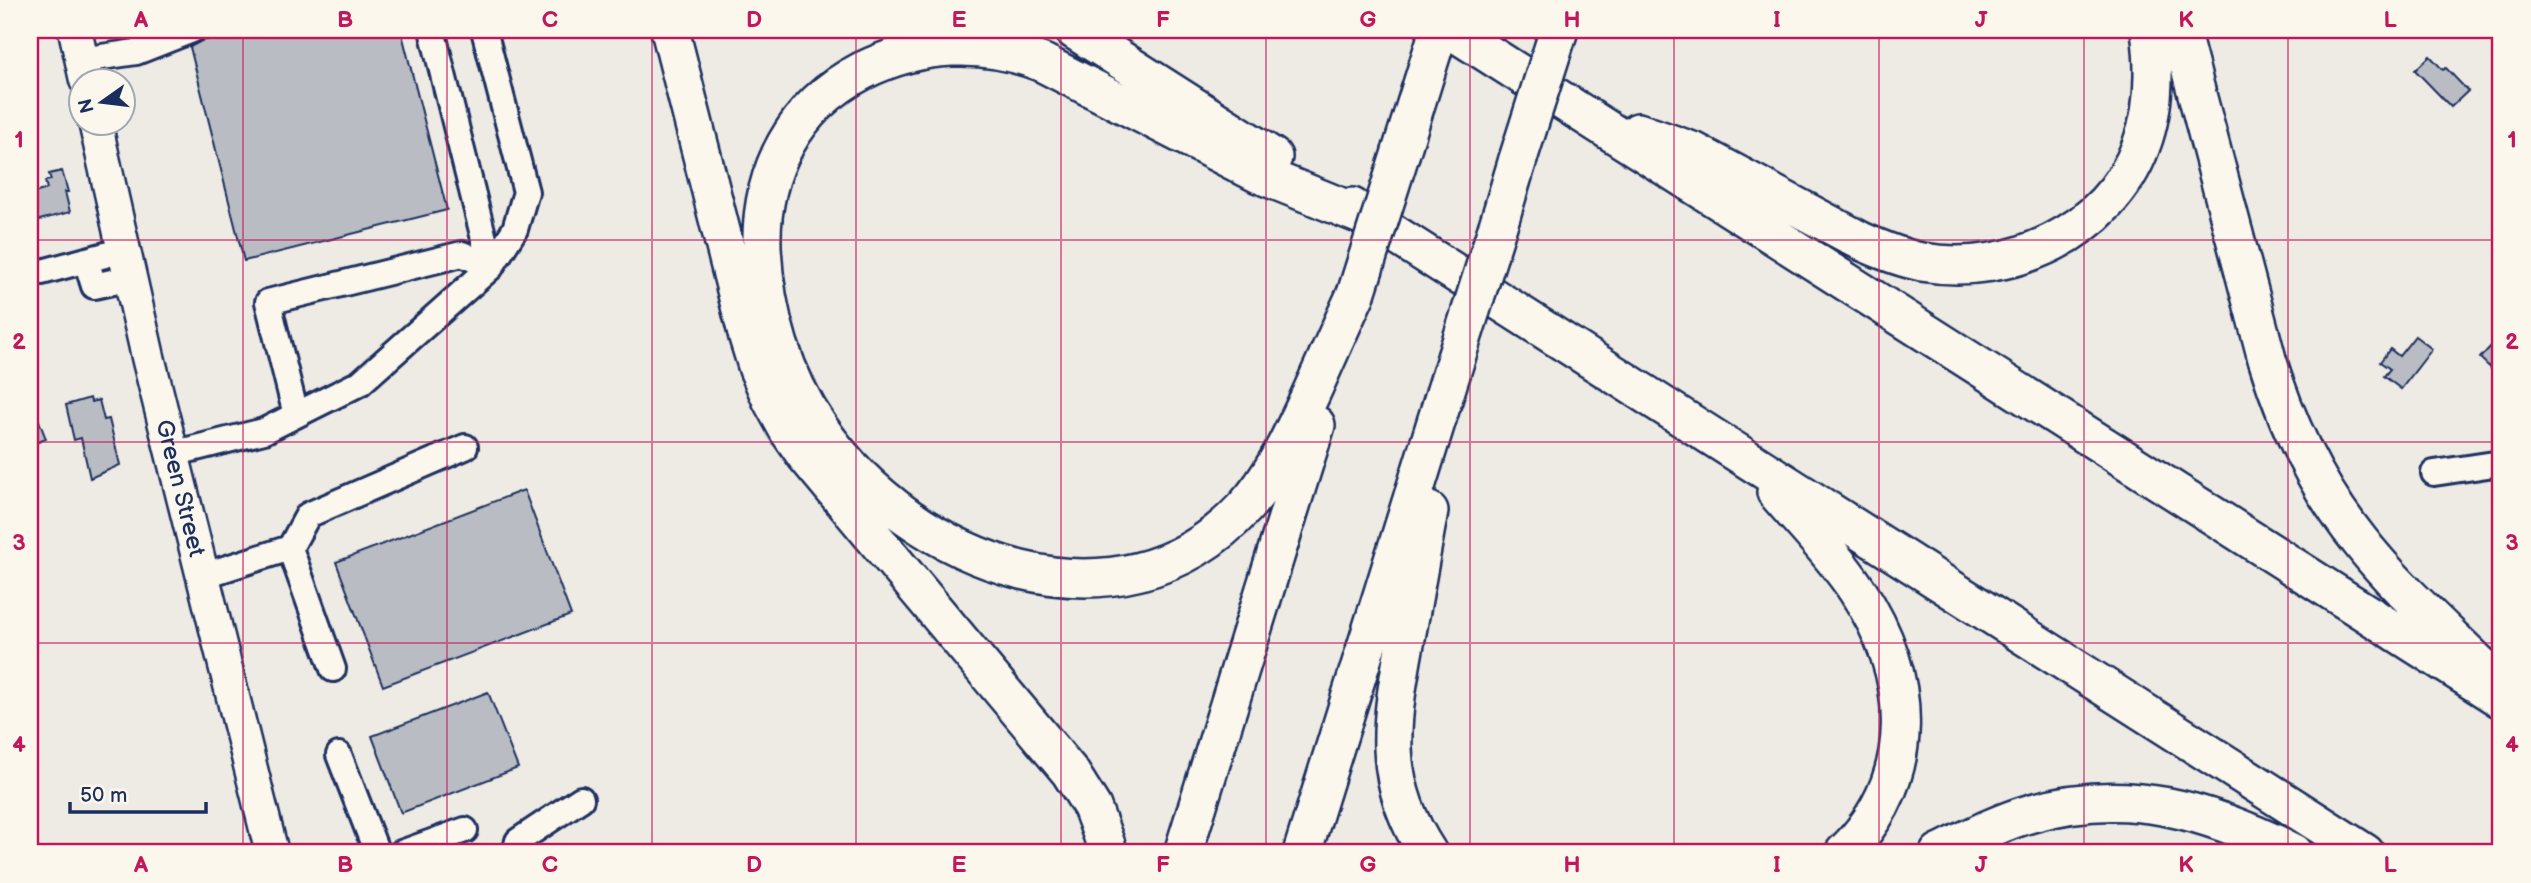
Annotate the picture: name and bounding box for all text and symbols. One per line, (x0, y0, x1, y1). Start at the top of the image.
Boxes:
text: A (133, 6, 149, 34)
text: B (337, 6, 353, 34)
text: C (542, 6, 558, 34)
text: D (746, 6, 762, 34)
text: E (952, 6, 967, 34)
text: F (1156, 6, 1170, 34)
text: G (1360, 6, 1377, 34)
text: H (1563, 6, 1581, 34)
text: I (1773, 6, 1781, 34)
text: J (1975, 6, 1988, 34)
text: K (2178, 6, 2194, 34)
text: L (2383, 6, 2397, 34)
north arrow (66, 66, 136, 136)
text: N (74, 96, 100, 115)
text: 1 (14, 126, 24, 154)
text: 1 (2507, 126, 2517, 154)
text: 2 (12, 328, 26, 356)
text: 2 (2505, 328, 2519, 356)
street label: Green Street (149, 417, 211, 560)
text: 3 (12, 529, 26, 557)
text: 3 (2505, 529, 2519, 557)
text: 4 (12, 731, 26, 759)
text: 4 (2505, 731, 2519, 759)
scale bar (70, 771, 206, 815)
text: 50 m (80, 783, 127, 808)
text: A (133, 851, 149, 879)
text: B (337, 851, 353, 879)
text: C (542, 851, 558, 879)
text: D (746, 851, 762, 879)
text: E (952, 851, 967, 879)
text: F (1156, 851, 1170, 879)
text: G (1360, 851, 1377, 879)
text: H (1563, 851, 1581, 879)
text: I (1773, 851, 1781, 879)
text: J (1975, 851, 1988, 879)
text: K (2178, 851, 2194, 879)
text: L (2383, 851, 2397, 879)

